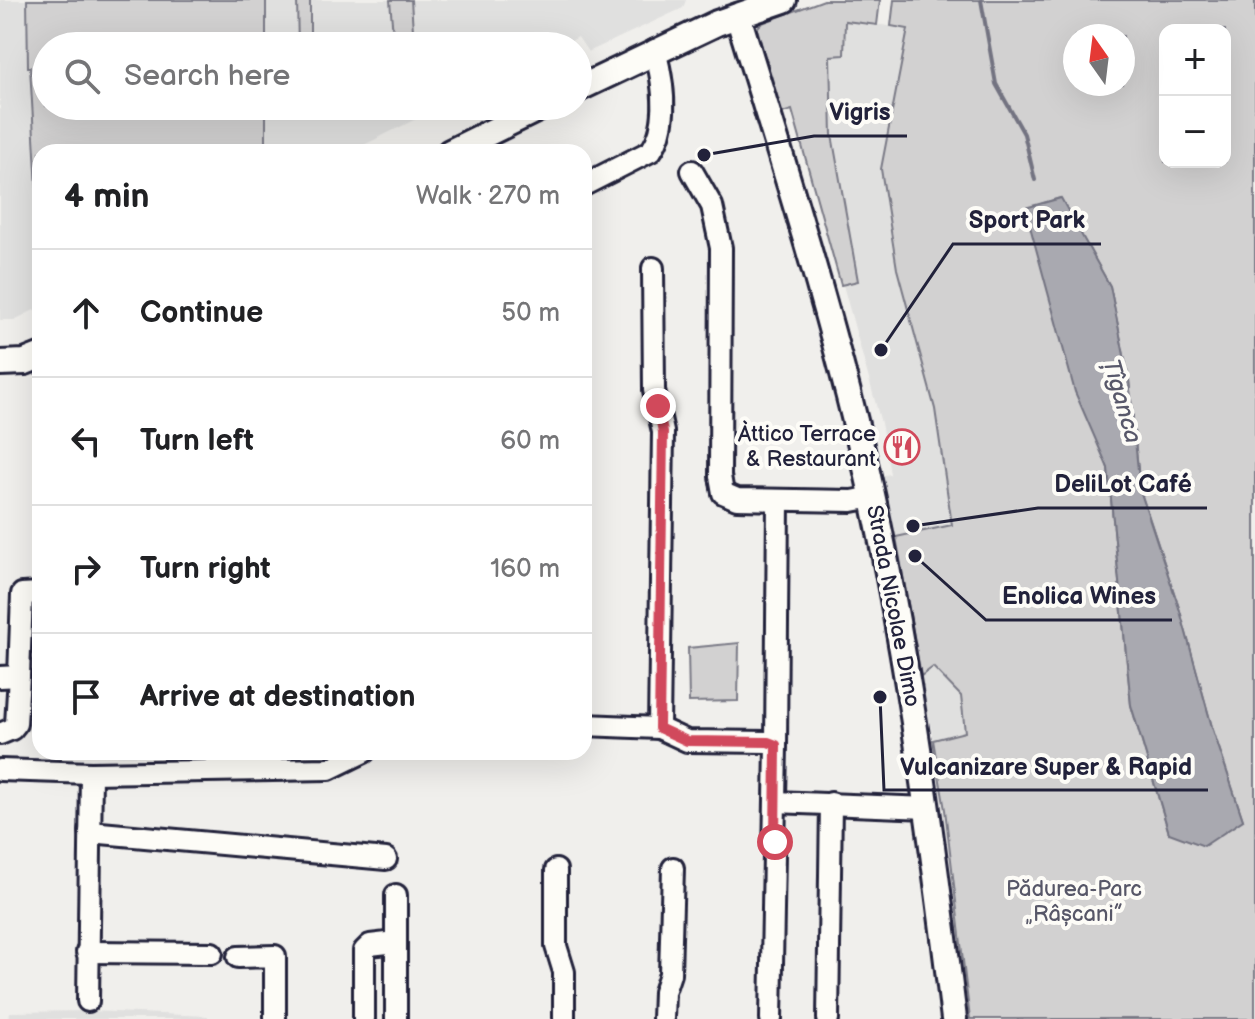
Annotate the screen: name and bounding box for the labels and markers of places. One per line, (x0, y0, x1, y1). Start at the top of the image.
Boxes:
callout: Vigris (814, 88, 907, 136)
callout: Sport Park (953, 196, 1101, 244)
place label: Àttico Terrace & Restaurant (738, 420, 876, 473)
restaurant icon: Àttico Terrace & Restaurant (883, 428, 921, 466)
callout: DeliLot Café (1038, 460, 1207, 508)
callout: Enolica Wines (986, 572, 1172, 620)
callout: Vulcanizare Super & Rapid (884, 742, 1208, 790)

